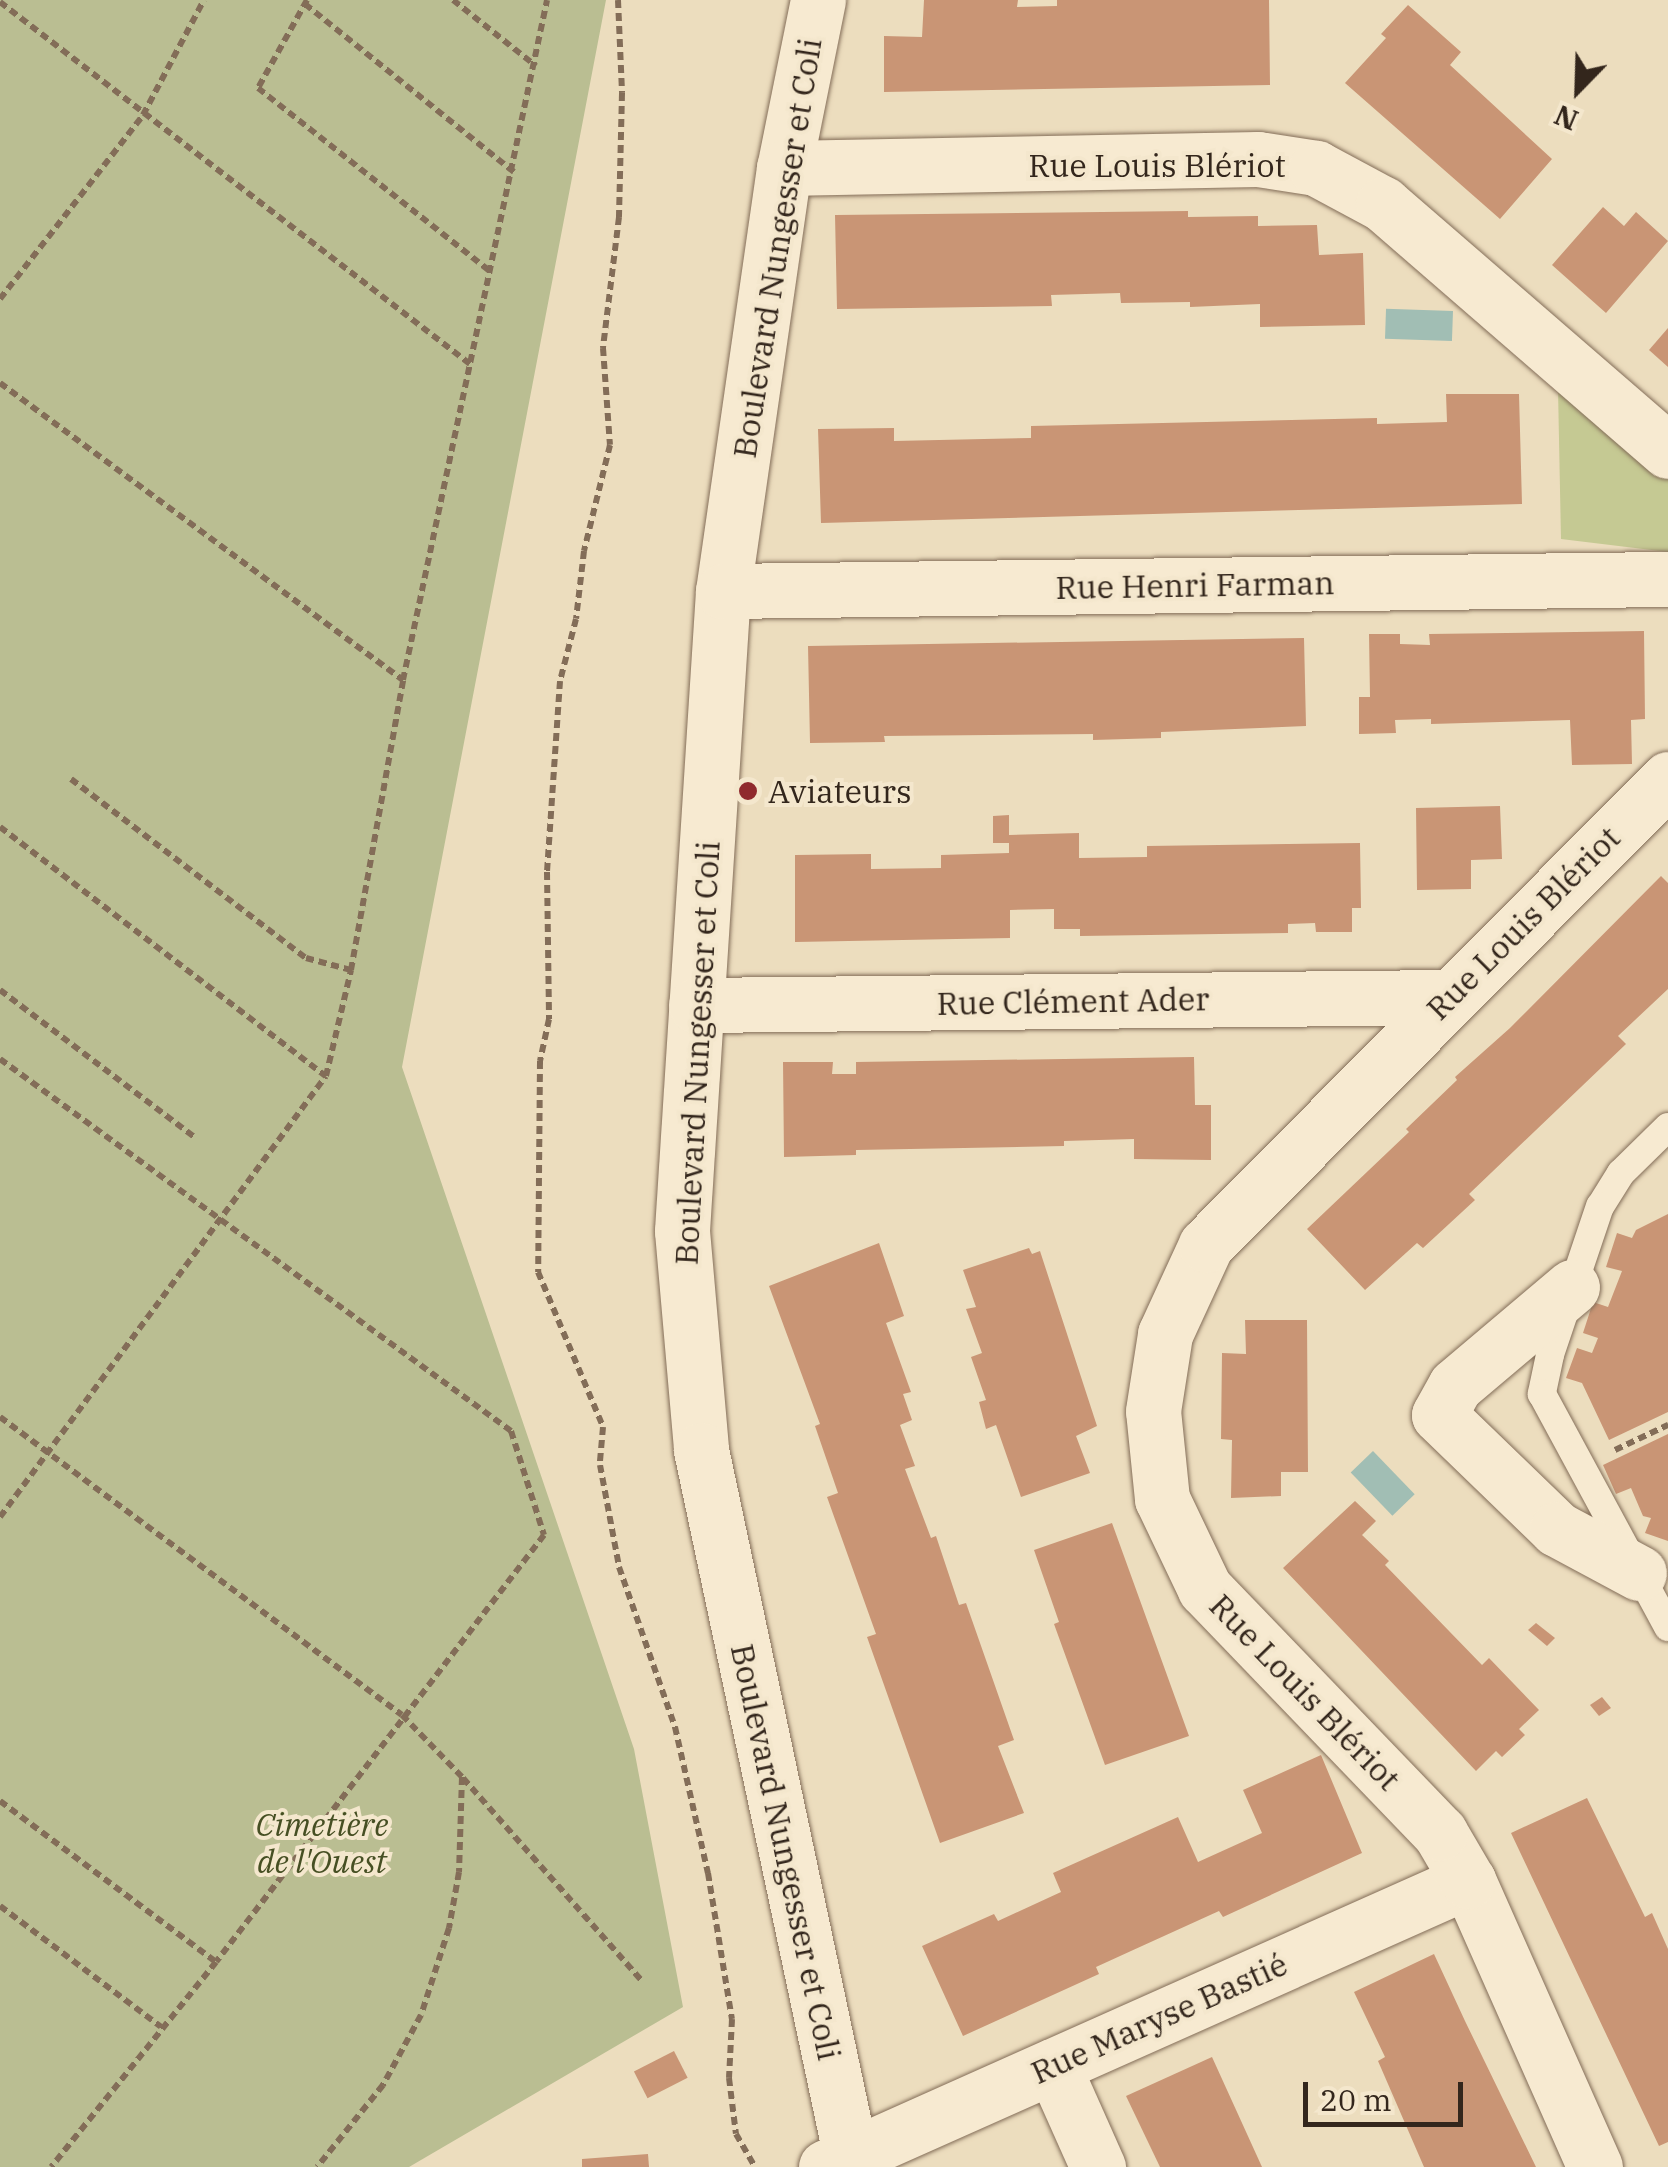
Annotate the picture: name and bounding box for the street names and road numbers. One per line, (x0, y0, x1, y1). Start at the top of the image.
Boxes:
street label: Boulevard Nungesser et Coli (725, 35, 829, 461)
street label: Rue Louis Blériot (1028, 146, 1286, 184)
street label: Rue Henri Farman (1055, 563, 1335, 607)
street label: Rue Louis Blériot (1418, 818, 1628, 1028)
street label: Boulevard Nungesser et Coli (667, 840, 727, 1266)
street label: Rue Clément Ader (936, 979, 1210, 1023)
street label: Rue Louis Blériot (1202, 1586, 1408, 1798)
street label: Boulevard Nungesser et Coli (723, 1640, 849, 2064)
street label: Rue Maryse Bastié (1025, 1944, 1293, 2092)

